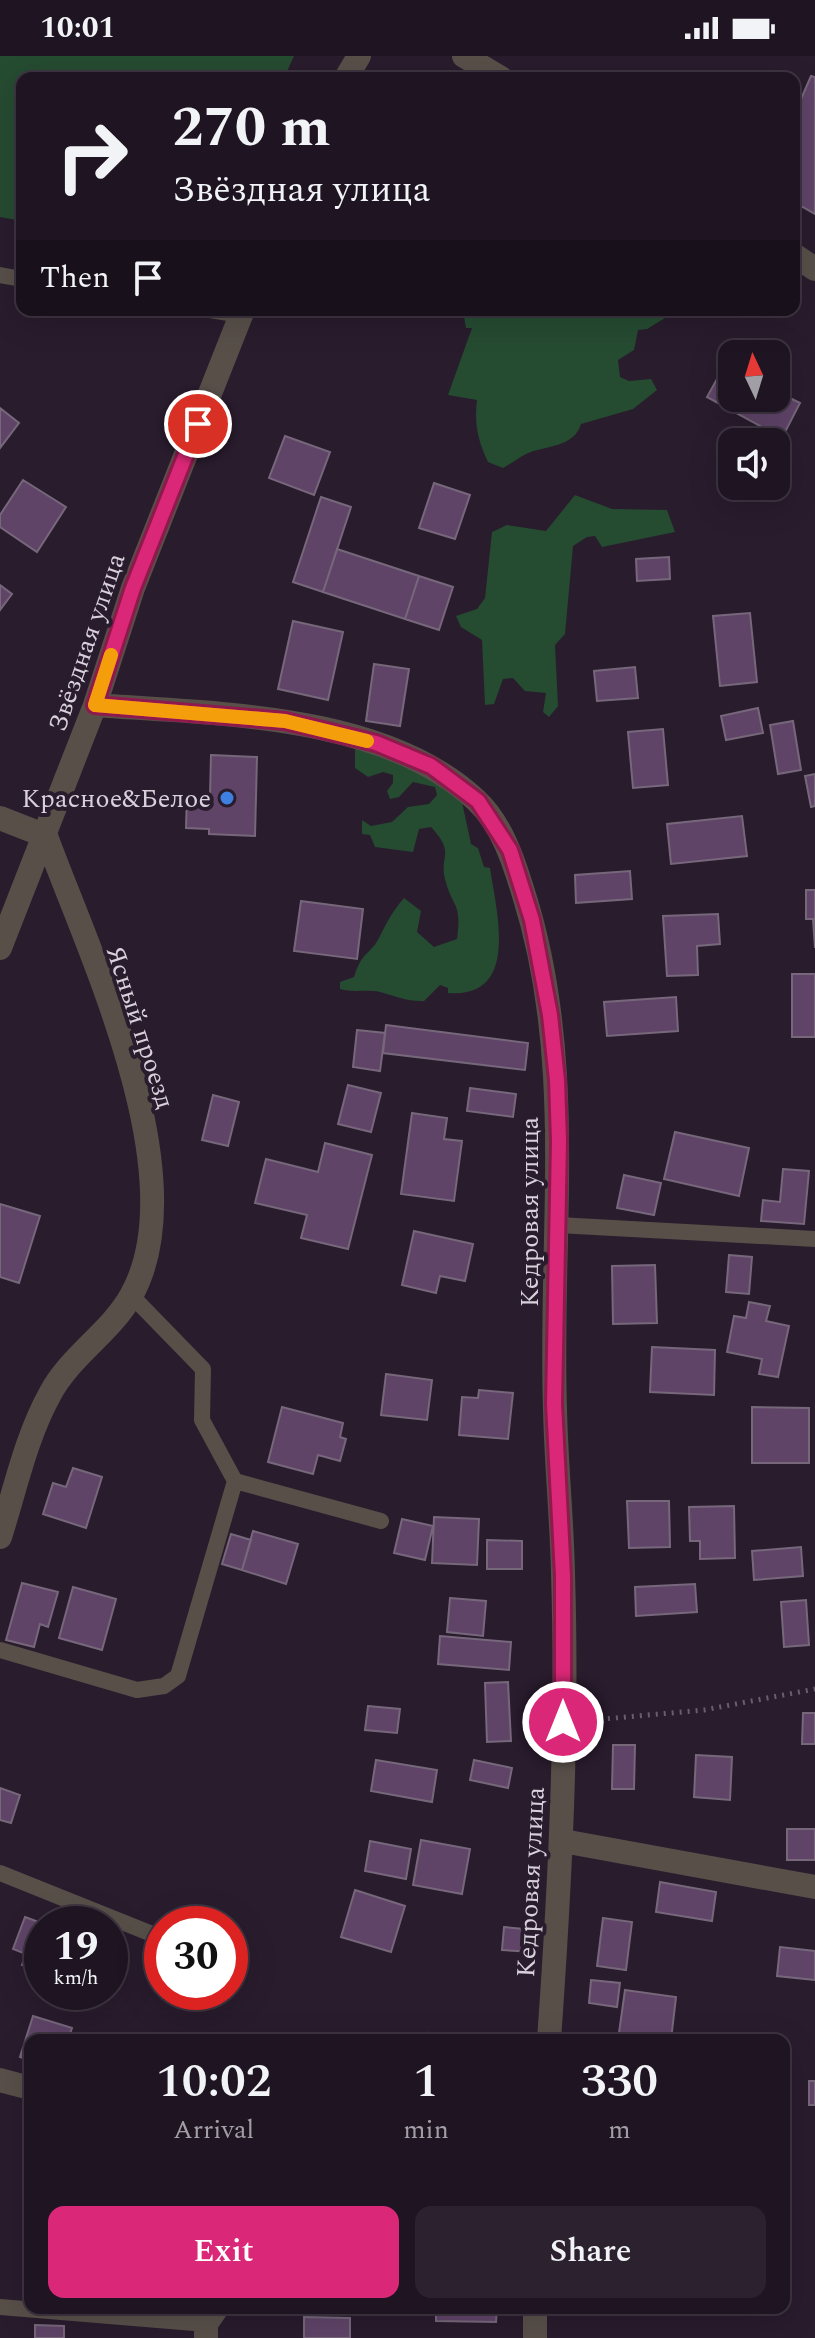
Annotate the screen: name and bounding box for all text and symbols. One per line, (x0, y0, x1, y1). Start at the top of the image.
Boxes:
text: 10:01 (40, 5, 115, 51)
text: 270 m (172, 86, 331, 171)
icon: right (40, 104, 144, 208)
text: Звёздная улица (172, 163, 430, 218)
text: Then (40, 255, 110, 301)
icon: arrive (126, 256, 170, 300)
north arrow (718, 340, 790, 412)
map controls (718, 340, 790, 500)
pin (164, 390, 232, 458)
icon: arrive (176, 402, 220, 446)
button: sound (718, 428, 790, 500)
street label: Звёздная улица (38, 547, 136, 737)
place label: Красное&Белое (21, 779, 211, 819)
marker: Красное&Белое (218, 789, 236, 807)
street label: Ясный проезд (95, 941, 185, 1114)
street label: Кедровая улица (510, 1116, 550, 1307)
position arrow (521, 1680, 605, 1764)
street label: Кедровая улица (506, 1786, 556, 1978)
speed limit sign: 30 (144, 1906, 248, 2010)
text: 19 (54, 1917, 98, 1978)
text: km/h (54, 1963, 99, 1993)
text: 10:02 (156, 2045, 271, 2118)
text: 1 (413, 2045, 439, 2118)
text: 330 (581, 2045, 658, 2118)
text: Arrival (173, 2110, 254, 2150)
text: min (403, 2110, 449, 2150)
text: m (608, 2110, 631, 2150)
button: Exit (48, 2206, 399, 2298)
button: Share (415, 2206, 766, 2298)

